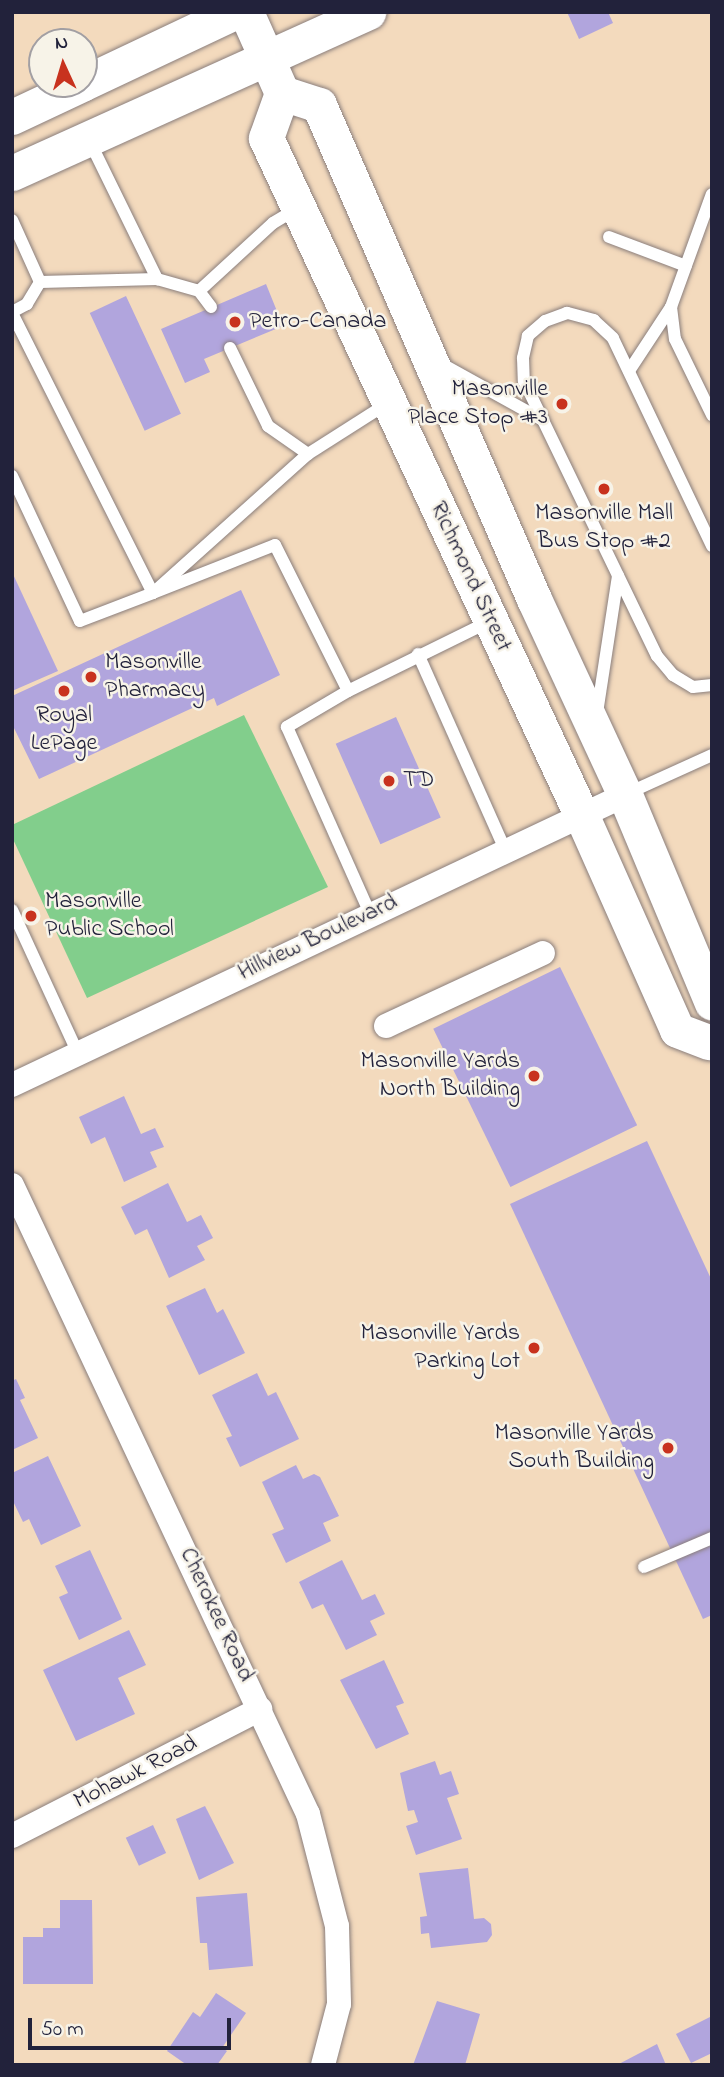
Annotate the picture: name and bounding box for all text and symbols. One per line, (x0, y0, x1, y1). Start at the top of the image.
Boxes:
north arrow (28, 28, 98, 98)
text: N (54, 30, 69, 57)
place label: Petro-Canada (249, 308, 387, 336)
marker: Petro-Canada (227, 314, 243, 330)
place label: Masonville Place Stop #3 (408, 376, 548, 432)
marker: Masonville Place Stop #3 (554, 396, 570, 412)
marker: Masonville Mall Bus Stop #2 (596, 481, 612, 497)
street label: Richmond Street (423, 497, 517, 657)
place label: Masonville Mall Bus Stop #2 (535, 500, 673, 556)
place label: Masonville Pharmacy (105, 649, 205, 705)
marker: Masonville Pharmacy (83, 669, 99, 685)
marker: Royal LePage (56, 683, 72, 699)
place label: Royal LePage (31, 702, 97, 758)
place label: TD (403, 767, 434, 795)
marker: TD (381, 773, 397, 789)
place label: Masonville Public School (45, 888, 174, 944)
street label: Hillview Boulevard (234, 888, 402, 988)
marker: Masonville Public School (23, 908, 39, 924)
place label: Masonville Yards North Building (360, 1048, 520, 1104)
marker: Masonville Yards North Building (526, 1068, 542, 1084)
place label: Masonville Yards Parking Lot (360, 1320, 520, 1376)
marker: Masonville Yards Parking Lot (526, 1340, 542, 1356)
place label: Masonville Yards South Building (494, 1420, 654, 1476)
marker: Masonville Yards South Building (660, 1440, 676, 1456)
street label: Cherokee Road (172, 1543, 260, 1687)
street label: Mohawk Road (69, 1730, 203, 1816)
scale bar (32, 2004, 234, 2048)
text: 50 m (41, 2015, 84, 2045)

